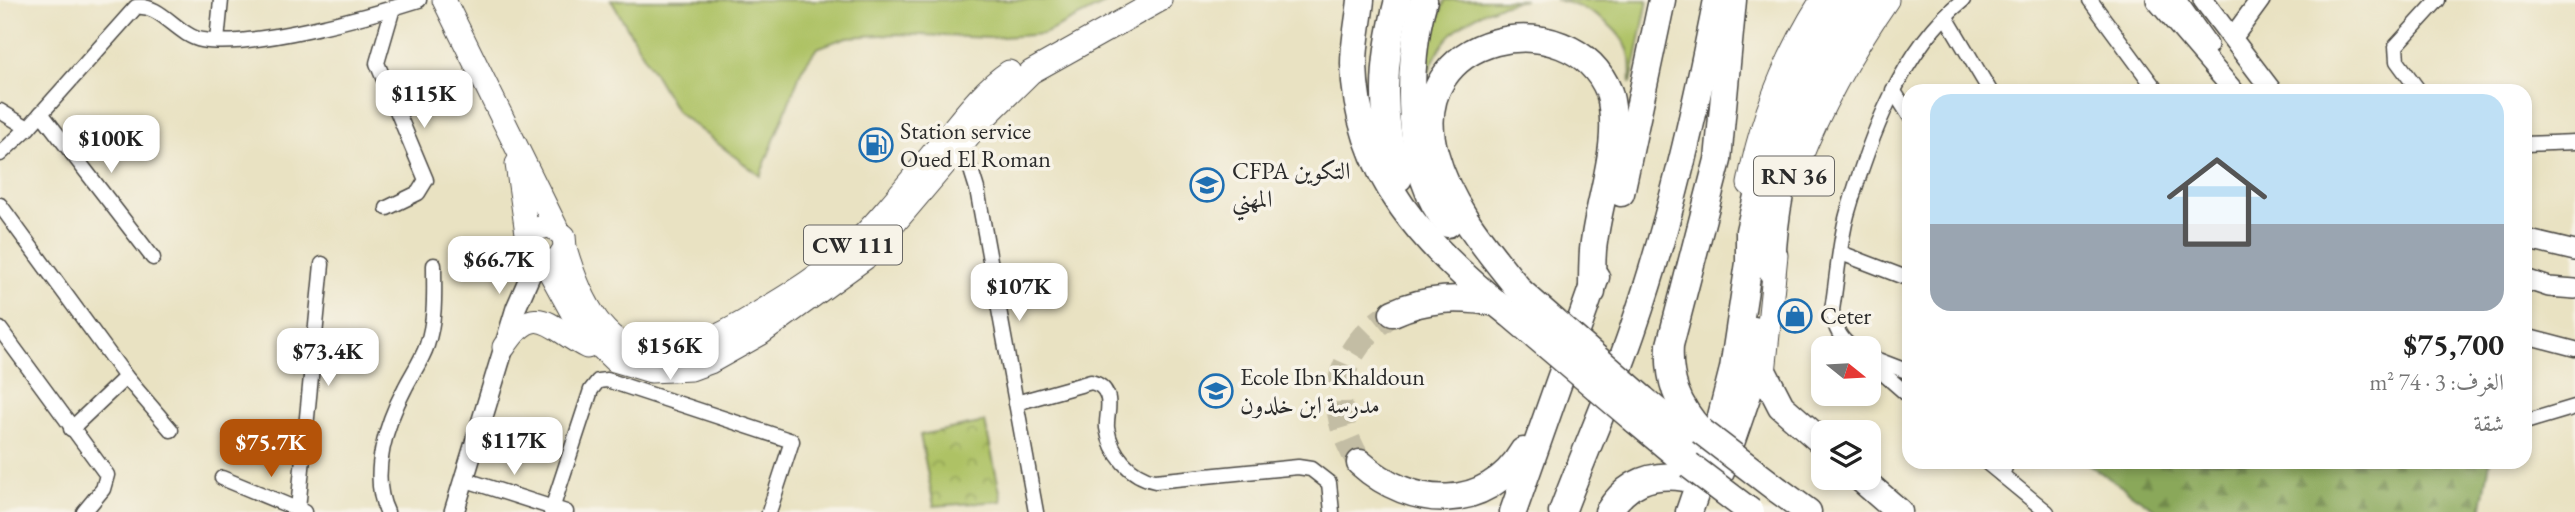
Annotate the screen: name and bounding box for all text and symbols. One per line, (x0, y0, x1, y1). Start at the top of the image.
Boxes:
pin: $115K (375, 71, 473, 130)
text: $115K (392, 78, 456, 108)
place label: Station service Oued El Roman (900, 115, 1051, 174)
pin: $100K (62, 116, 160, 175)
text: $100K (79, 123, 143, 153)
fuel station icon: Station service Oued El Roman (857, 126, 895, 164)
icon: home (2154, 139, 2280, 265)
place label: CFPA التكوين المهني (1232, 155, 1350, 221)
road number: RN 36 (1754, 156, 1834, 196)
school or university icon: CFPA التكوين المهني (1188, 166, 1226, 204)
road number: CW 111 (804, 226, 902, 264)
pin: $66.7K (442, 236, 556, 296)
text: $66.7K (464, 244, 534, 274)
pin: $107K (970, 264, 1068, 323)
text: $107K (987, 271, 1051, 301)
shop icon: Ceter (1776, 297, 1814, 335)
place label: Ceter (1820, 300, 1871, 331)
pin: $156K (621, 322, 719, 382)
text: $75,700 (2403, 325, 2504, 364)
pin: $73.4K (271, 328, 385, 388)
text: $156K (638, 330, 702, 360)
text: $73.4K (293, 336, 363, 366)
north arrow (1811, 336, 1881, 406)
map controls (1811, 336, 1881, 490)
place label: Ecole Ibn Khaldoun مدرسة ابن خلدون (1240, 361, 1425, 420)
text: الغرف: 3 · 74 m² (2369, 367, 2504, 397)
school or university icon: Ecole Ibn Khaldoun مدرسة ابن خلدون (1197, 372, 1235, 410)
text: شقة (2474, 408, 2504, 438)
pin: $117K (465, 418, 563, 477)
pin: $75.7K (214, 420, 328, 479)
button: layers (1811, 420, 1881, 490)
text: $117K (482, 425, 546, 455)
text: $75.7K (236, 427, 306, 457)

